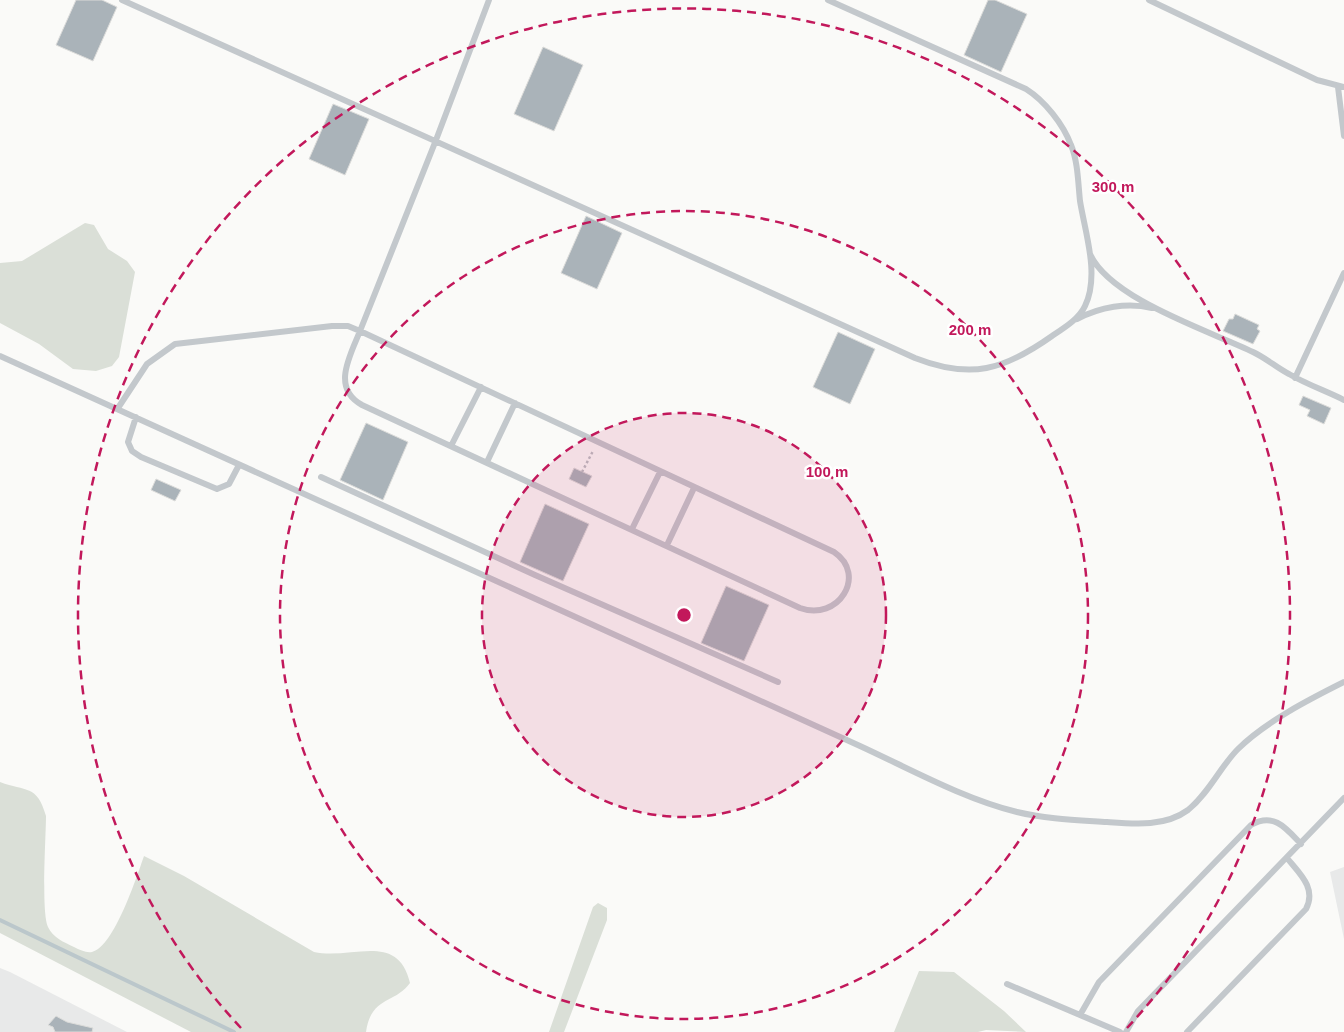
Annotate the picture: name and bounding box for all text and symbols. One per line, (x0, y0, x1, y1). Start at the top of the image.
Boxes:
text: 300 m (1092, 178, 1134, 195)
text: 200 m (949, 321, 991, 338)
text: 100 m (806, 463, 848, 480)
centre of rings (675, 606, 693, 624)

